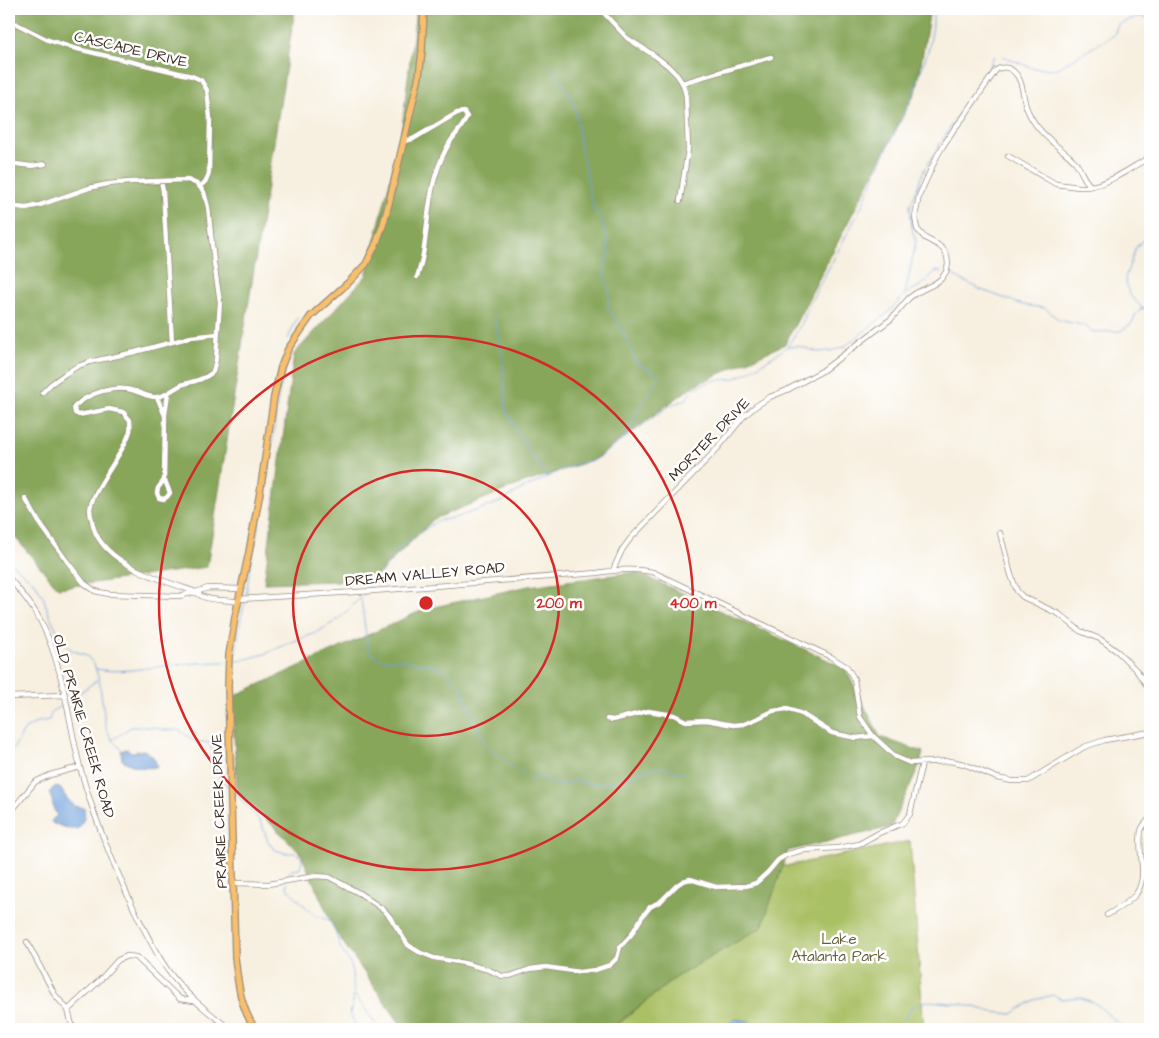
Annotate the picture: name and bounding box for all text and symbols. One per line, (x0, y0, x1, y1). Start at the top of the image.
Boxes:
street label: CASCADE DRIVE (72, 26, 190, 73)
street label: MORTER DRIVE (664, 393, 755, 486)
street label: DREAM VALLEY ROAD (344, 557, 506, 592)
text: 200 m (535, 593, 582, 614)
text: 400 m (670, 593, 717, 614)
centre of rings (417, 594, 435, 612)
street label: OLD PRAIRIE CREEK ROAD (47, 632, 120, 821)
street label: PRAIRIE CREEK DRIVE (206, 733, 233, 889)
park label: Lake Atalanta Park (791, 929, 887, 967)

